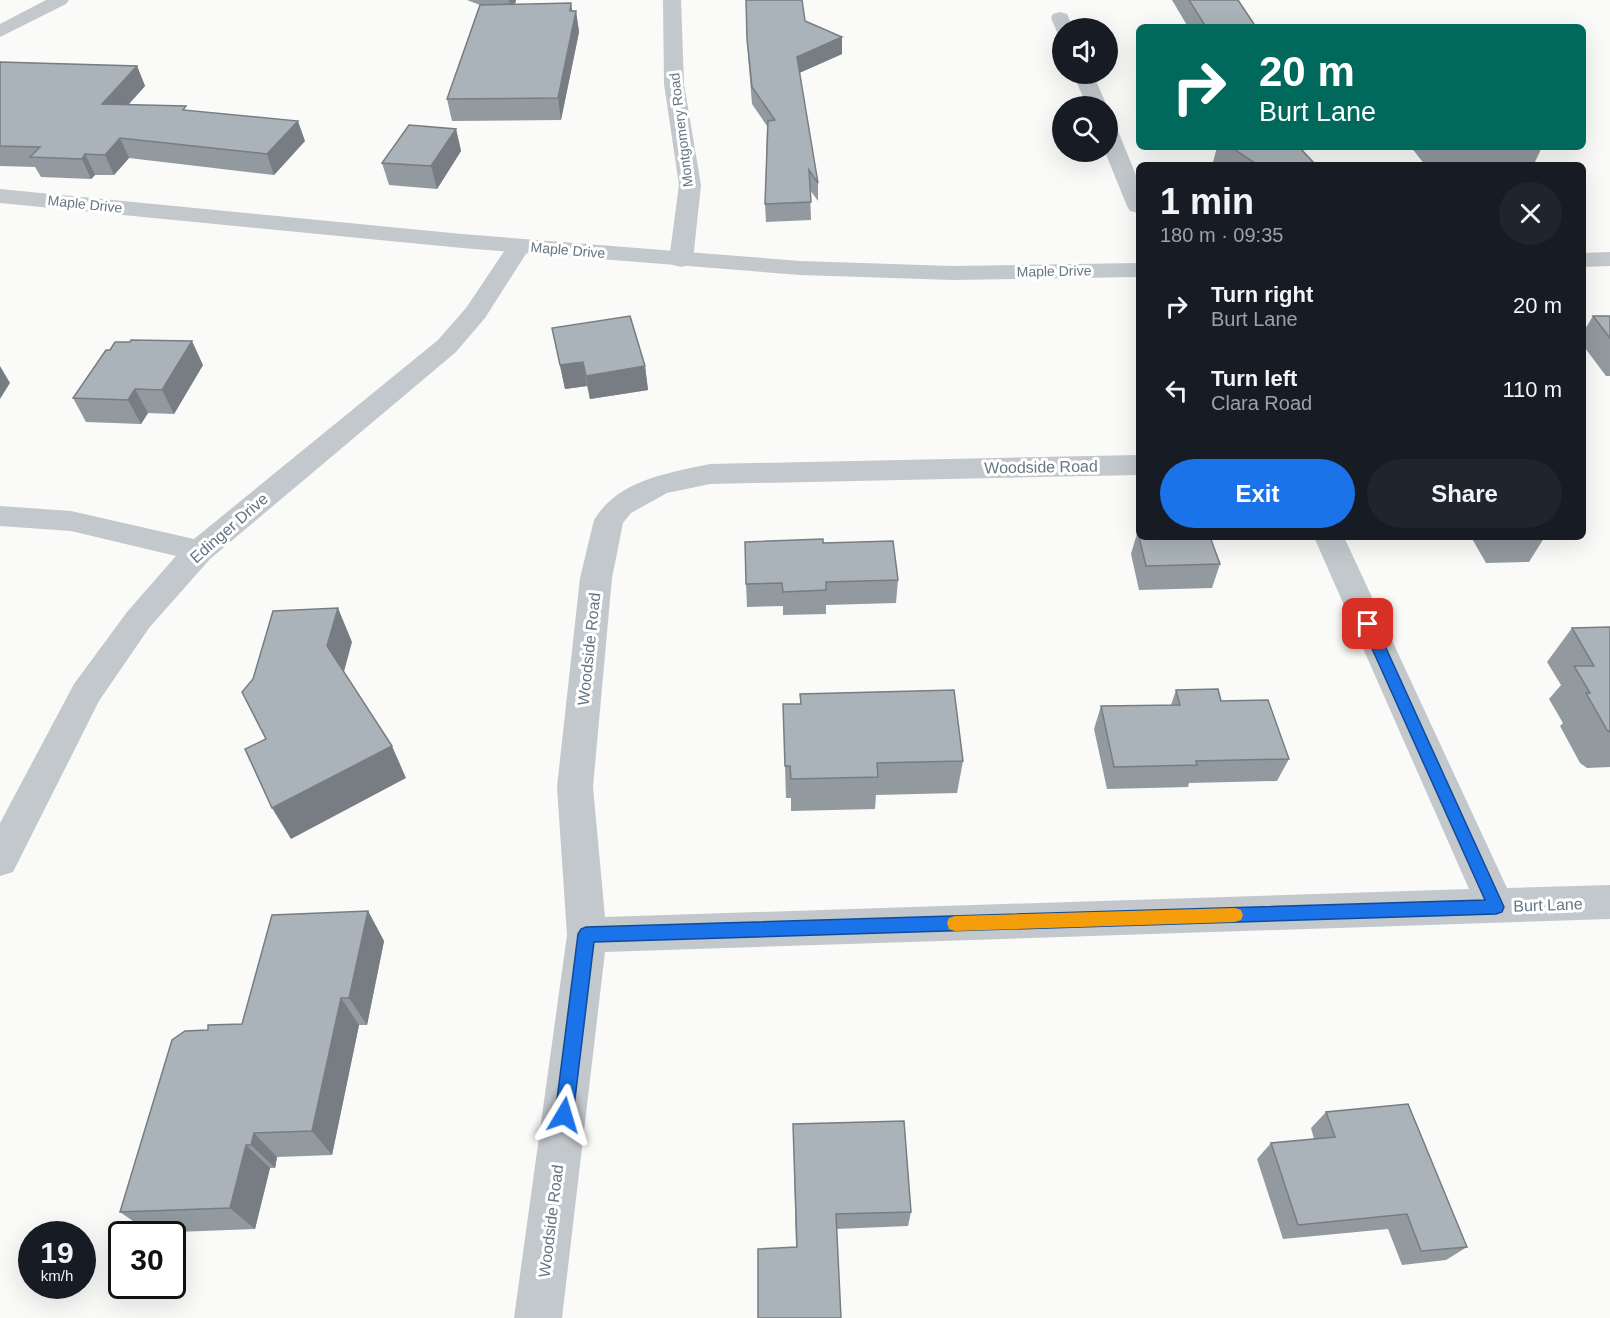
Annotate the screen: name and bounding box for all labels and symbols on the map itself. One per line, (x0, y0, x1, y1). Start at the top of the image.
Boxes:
street label: Montgomery Road (666, 72, 696, 188)
street label: Maple Drive (47, 192, 123, 216)
street label: Maple Drive (530, 239, 606, 261)
street label: Maple Drive (1017, 262, 1092, 280)
street label: Woodside Road (984, 458, 1098, 476)
street label: Edinger Drive (187, 490, 271, 566)
street label: Woodside Road (575, 592, 603, 706)
pin (1342, 598, 1393, 649)
street label: Burt Lane (1513, 895, 1583, 915)
position arrow (532, 1083, 596, 1147)
street label: Woodside Road (536, 1164, 566, 1278)
speed limit sign: 30 (108, 1221, 186, 1299)

